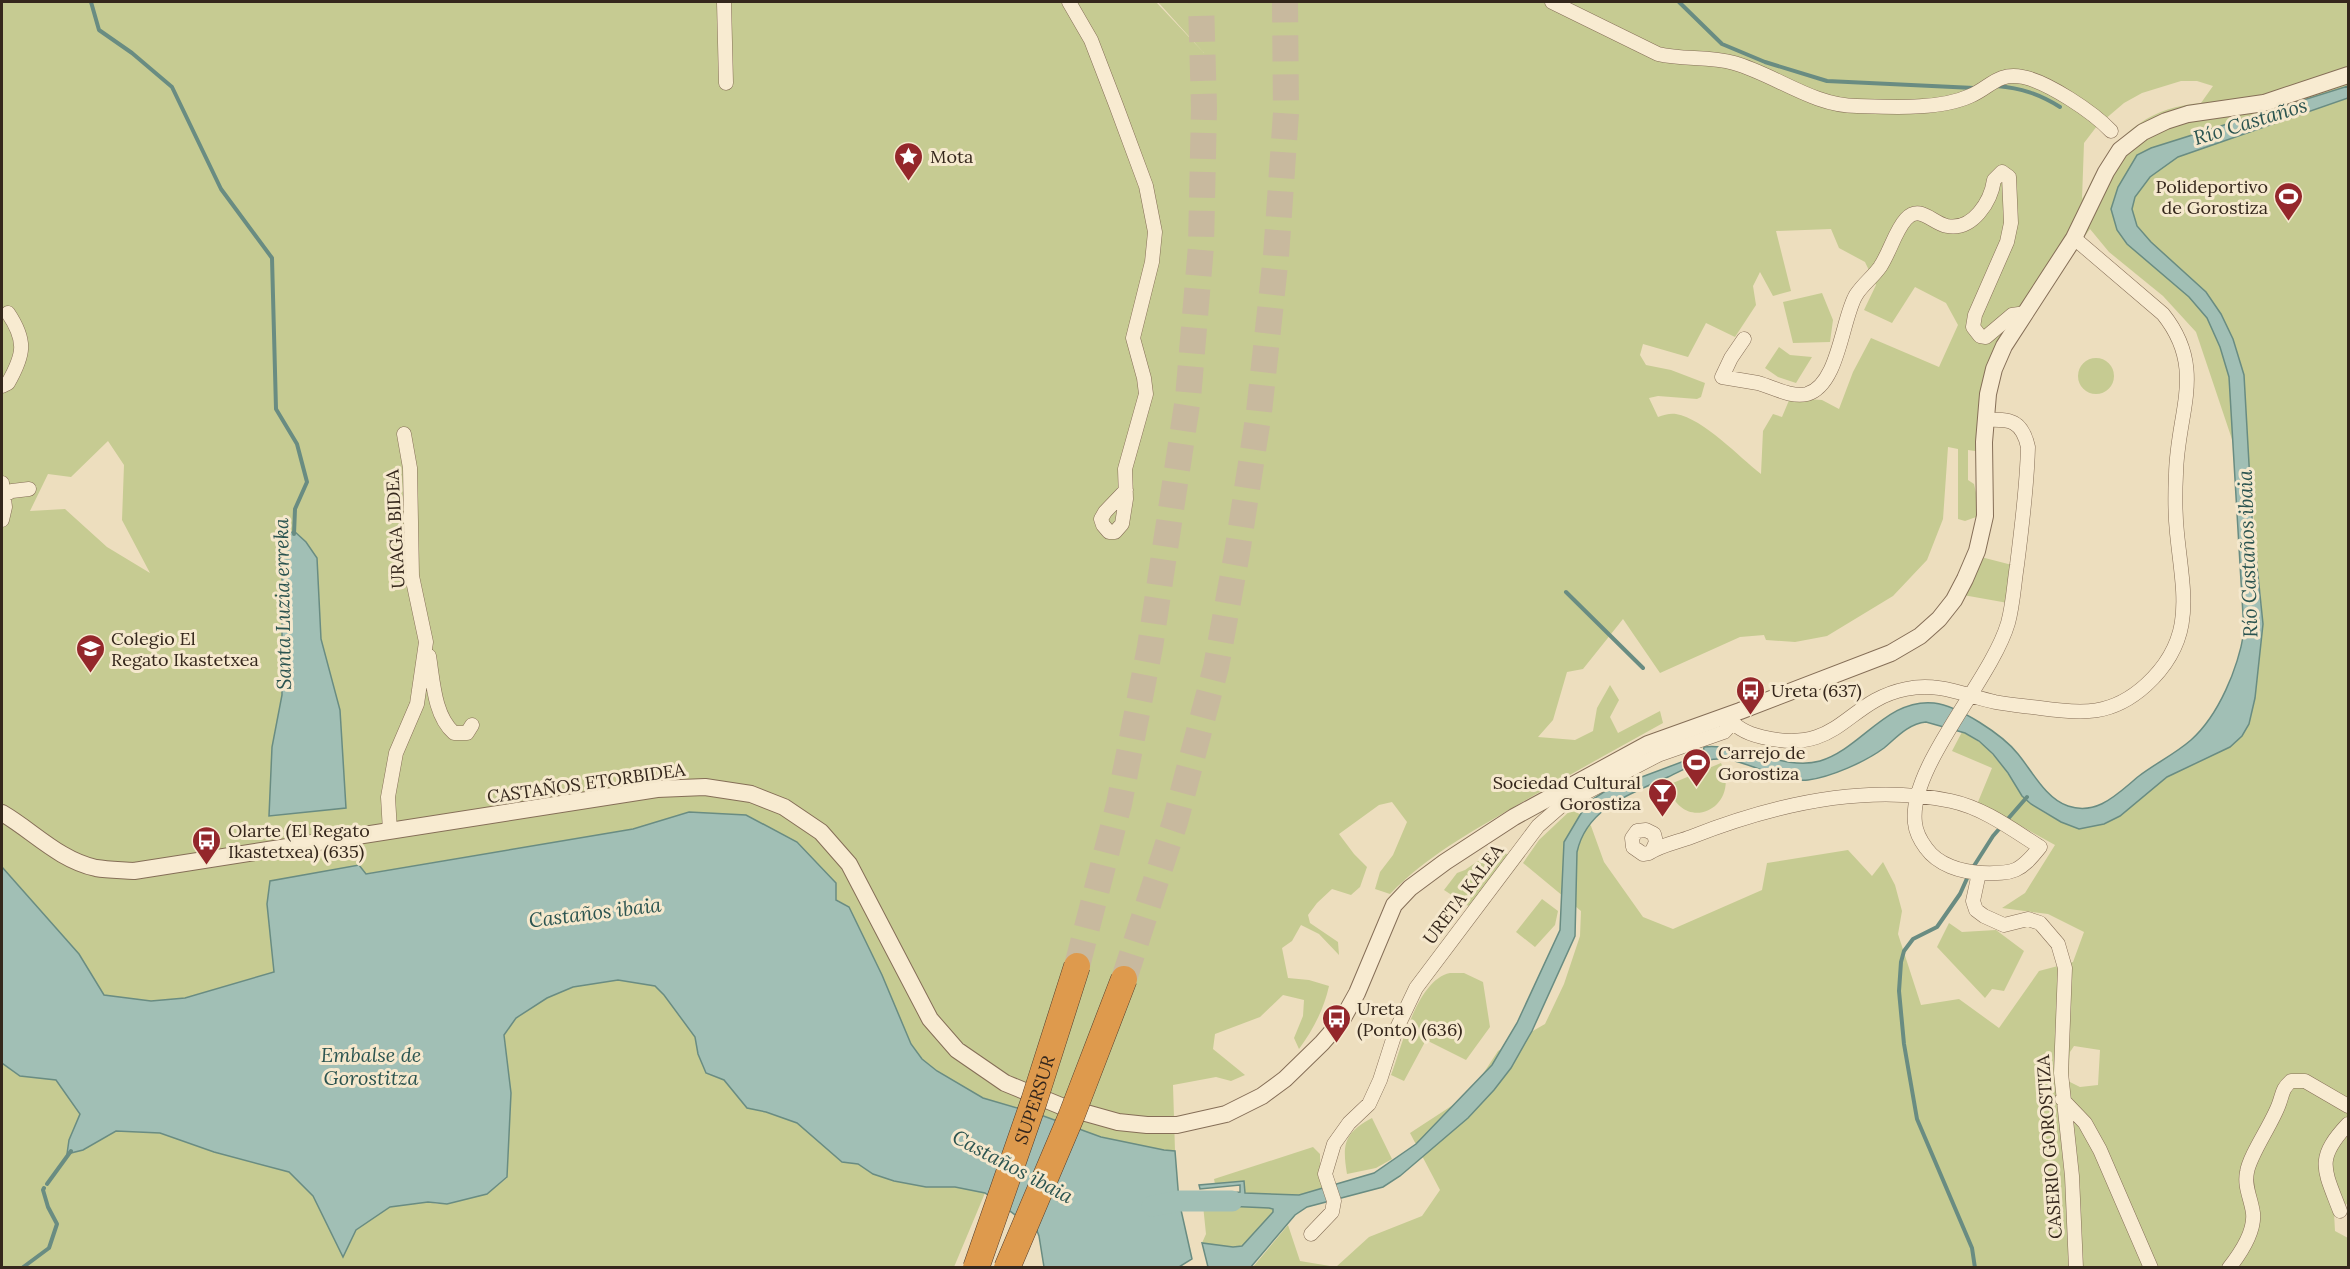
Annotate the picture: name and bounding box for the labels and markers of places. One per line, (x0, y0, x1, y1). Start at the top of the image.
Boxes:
place icon: Mota (893, 140, 925, 182)
place label: Mota (930, 145, 973, 168)
place label: Polideportivo de Gorostiza (2156, 175, 2268, 219)
sports icon: Polideportivo de Gorostiza (2273, 180, 2305, 222)
place label: Colegio El Regato Ikastetxea (111, 627, 259, 671)
school or university icon: Colegio El Regato Ikastetxea (74, 632, 106, 674)
bus stop icon: Ureta (637) (1734, 674, 1766, 716)
place label: Ureta (637) (1771, 679, 1862, 702)
place label: Carrejo de Gorostiza (1718, 741, 1806, 785)
sports icon: Carrejo de Gorostiza (1681, 746, 1713, 788)
place label: Sociedad Cultural Gorostiza (1493, 771, 1641, 815)
bar icon: Sociedad Cultural Gorostiza (1646, 776, 1678, 818)
place label: Olarte (El Regato Ikastetxea) (635) (228, 819, 370, 863)
bus stop icon: Olarte (El Regato Ikastetxea) (635) (191, 824, 223, 866)
place label: Ureta (Ponto) (636) (1357, 997, 1463, 1041)
bus stop icon: Ureta (Ponto) (636) (1320, 1002, 1352, 1044)

